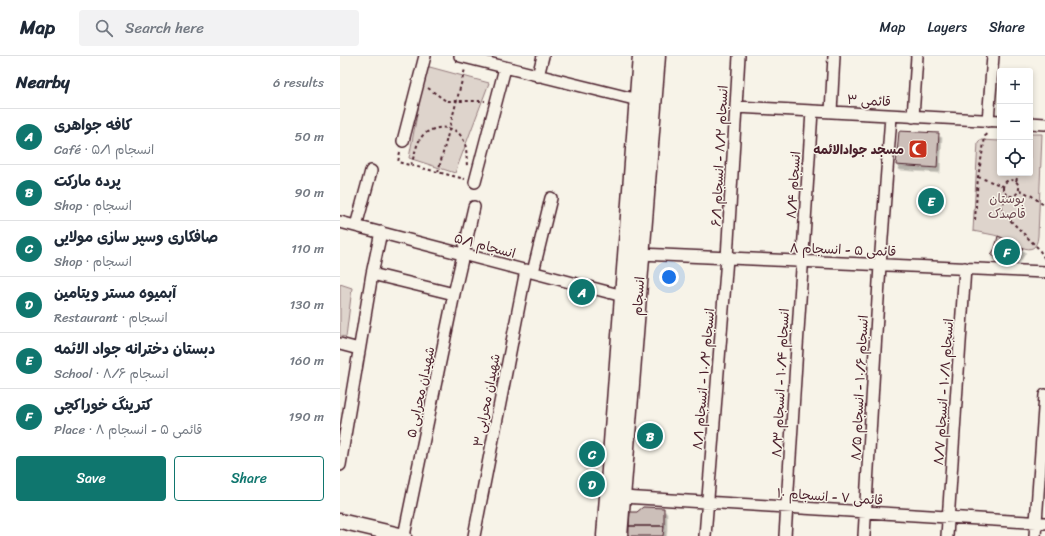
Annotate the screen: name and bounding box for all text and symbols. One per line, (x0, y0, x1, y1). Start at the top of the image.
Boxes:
search box (79, 10, 359, 46)
text: Map (20, 11, 55, 44)
text: Search here (125, 15, 204, 41)
text: Map (880, 15, 905, 40)
text: Layers (927, 15, 967, 40)
text: Share (989, 15, 1025, 40)
icon: search (93, 17, 115, 39)
text: Nearby (16, 67, 70, 97)
map controls (997, 68, 1033, 176)
button: + (997, 68, 1033, 104)
text: 6 results (273, 71, 324, 94)
street label: انسجام ۸/۲ - انسجام ۶/۱ (704, 85, 735, 227)
street label: قائمی ۳ (846, 88, 891, 113)
button: − (997, 104, 1033, 140)
text: کافه جواهری (54, 112, 132, 138)
text: A (25, 125, 33, 148)
text: 50 m (294, 125, 324, 148)
text: Café · انسجام ۵/۱ (54, 138, 154, 161)
place label: مسجد جوادالائمه (813, 138, 904, 161)
mosque icon: مسجد جوادالائمه (907, 138, 929, 160)
button: locate (997, 140, 1033, 176)
street label: انسجام ۸/۴ (780, 150, 807, 220)
text: پرده مارکت (54, 168, 121, 194)
text: B (25, 181, 33, 204)
text: 90 m (294, 181, 324, 204)
pin: E (918, 186, 944, 216)
park label: بوستان قاصدک (988, 187, 1026, 225)
text: Shop · انسجام (54, 194, 132, 217)
text: صافکاری وسپر سازی مولایی (54, 224, 218, 250)
street label: انسجام ۵/۱ (452, 226, 518, 265)
street label: قائمی ۵ - انسجام ۸ (789, 236, 897, 263)
text: C (25, 237, 33, 260)
text: 110 m (291, 237, 324, 260)
pin: F (994, 237, 1020, 267)
text: Shop · انسجام (54, 250, 132, 273)
your location (659, 267, 679, 287)
street label: انسجام (626, 276, 651, 316)
pin: A (569, 277, 595, 307)
text: آبمیوه مستر ویتامین (54, 280, 176, 306)
text: D (25, 293, 33, 316)
text: 130 m (290, 293, 324, 316)
text: Restaurant · انسجام (54, 306, 168, 329)
street label: انسجام ۱۰/۲ - انسجام ۸/۱ (686, 307, 721, 451)
street label: انسجام ۱۰/۴ - انسجام ۸/۳ (765, 308, 796, 458)
street label: انسجام ۱۰/۶ - انسجام ۸/۵ (844, 315, 875, 461)
street label: انسجام ۱۰/۸ - انسجام ۸/۷ (927, 318, 960, 466)
text: دبستان دخترانه جواد الائمه (54, 336, 215, 362)
street label: شهیدان محرابی ۵ (400, 344, 441, 440)
text: E (25, 349, 33, 372)
text: 160 m (289, 349, 324, 372)
street label: شهیدان محرابی ۳ (466, 351, 507, 449)
text: School · انسجام ۸/۶ (54, 362, 169, 385)
text: کترینگ خوراکچی (54, 392, 153, 418)
text: F (25, 405, 33, 428)
text: 190 m (289, 405, 324, 428)
text: Place · قائمی ۵ - انسجام ۸ (54, 418, 202, 441)
pin: B (637, 421, 663, 451)
pin: C (579, 439, 605, 469)
button: Save (16, 456, 166, 501)
button: Share (174, 456, 324, 501)
pin: D (579, 469, 605, 499)
street label: قائمی ۷ - انسجام ۱۰ (776, 481, 884, 512)

